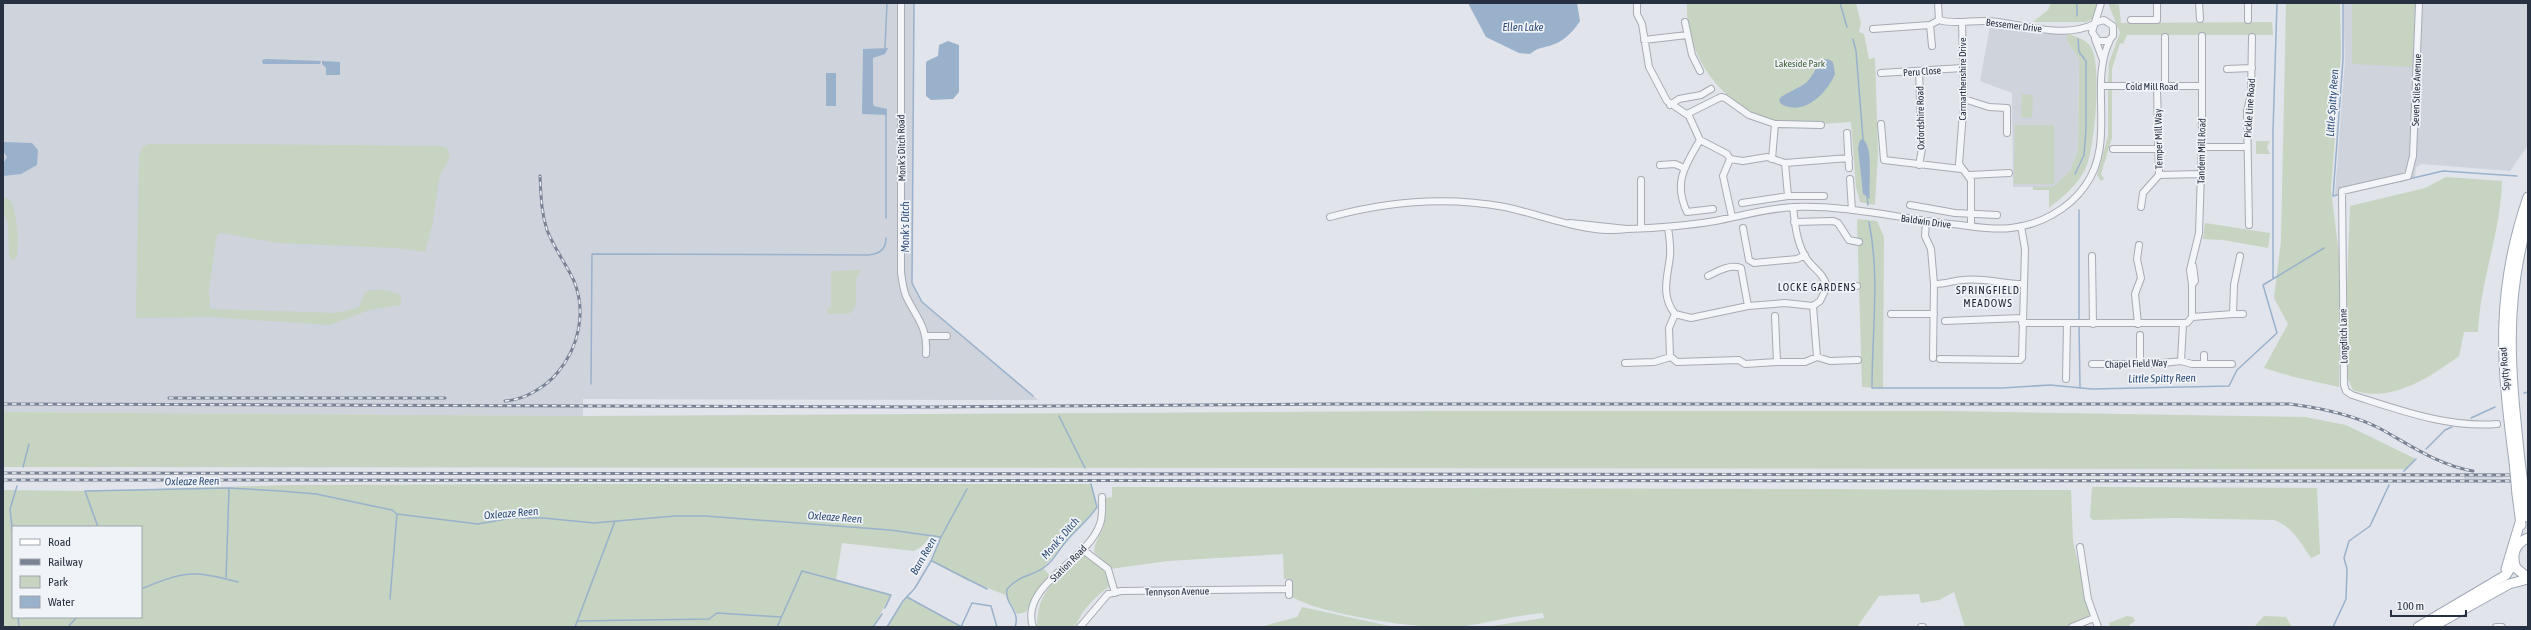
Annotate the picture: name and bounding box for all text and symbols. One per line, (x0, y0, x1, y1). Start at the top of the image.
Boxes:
street label: Bessemer Drive (1985, 17, 2043, 34)
water label: Ellen Lake (1502, 21, 1544, 33)
street label: Carmarthenshire Drive (1957, 37, 1968, 120)
street label: Seven Stiles Avenue (2410, 53, 2423, 126)
park label: Lakeside Park (1775, 58, 1826, 69)
street label: Peru Close (1903, 65, 1942, 78)
water label: Little Spitty Reen (2324, 68, 2340, 137)
street label: Pickle Line Road (2242, 78, 2257, 138)
street label: Cold Mill Road (2126, 81, 2179, 92)
street label: Oxfordshire Road (1914, 86, 1927, 150)
street label: Temper Mill Way (2152, 109, 2165, 169)
street label: Monk's Ditch Road (895, 114, 908, 182)
street label: Tandem Mill Road (2195, 118, 2208, 184)
water label: Monk's Ditch (899, 201, 911, 253)
street label: Baldwin Drive (1900, 213, 1952, 231)
district label: LOCKE GARDENS (1778, 281, 1856, 293)
district label: SPRINGFIELD MEADOWS (1956, 284, 2020, 309)
street label: Longditch Lane (2338, 308, 2349, 364)
street label: Spytty Road (2497, 347, 2511, 391)
street label: Chapel Field Way (2105, 357, 2167, 370)
water label: Little Spitty Reen (2128, 371, 2197, 385)
water label: Oxleaze Reen (165, 475, 220, 487)
water label: Oxleaze Reen (483, 505, 539, 521)
water label: Oxleaze Reen (807, 509, 863, 525)
water label: Monk's Ditch (1039, 514, 1082, 561)
legend (12, 526, 142, 618)
text: Road (48, 535, 71, 549)
water label: Barn Reen (908, 535, 939, 577)
street label: Station Road (1048, 543, 1089, 584)
text: Railway (48, 555, 83, 569)
text: Park (48, 575, 69, 589)
street label: Tennyson Avenue (1145, 585, 1210, 598)
scale bar (2391, 592, 2466, 618)
text: Water (48, 595, 75, 609)
text: 100 m (2397, 599, 2424, 613)

